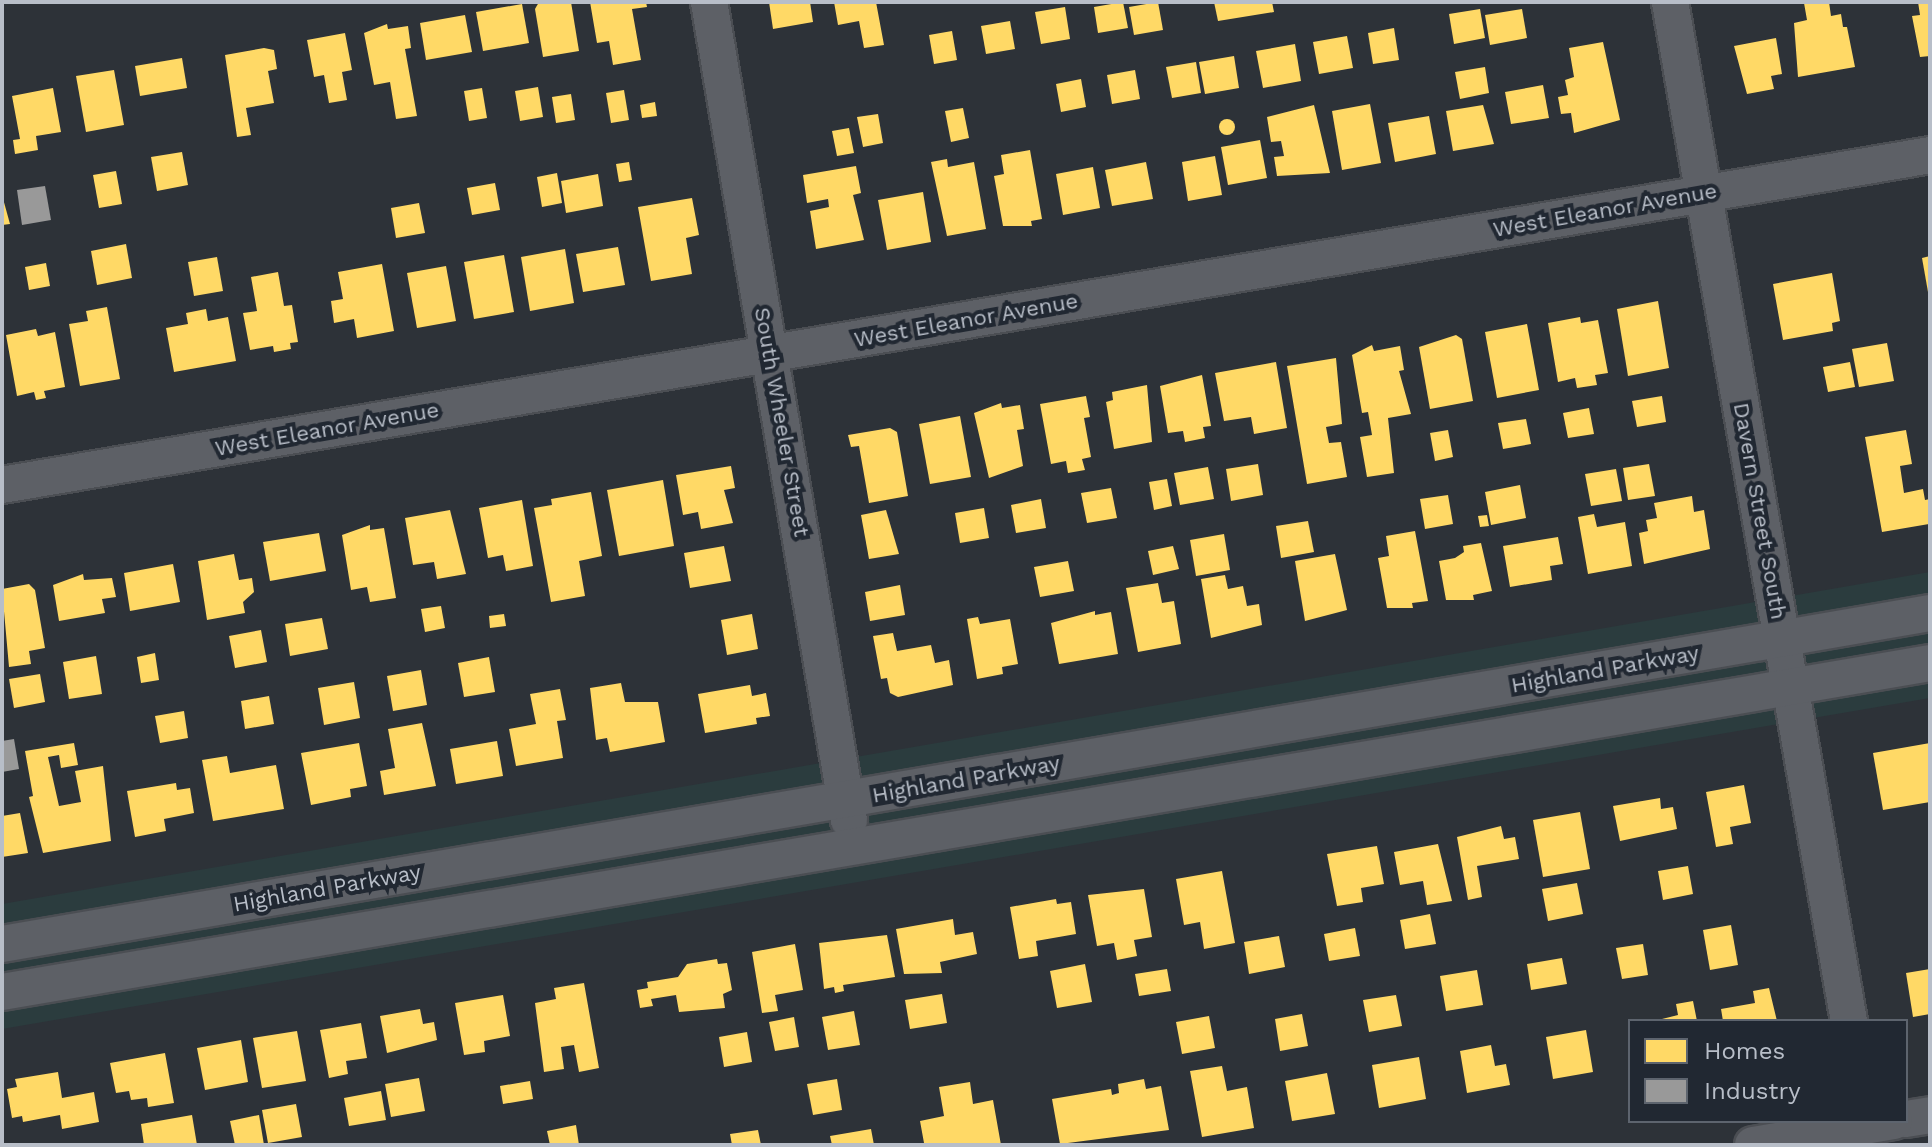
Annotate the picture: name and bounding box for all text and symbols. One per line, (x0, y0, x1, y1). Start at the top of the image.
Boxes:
street label: West Eleanor Avenue (1490, 177, 1720, 243)
street label: West Eleanor Avenue (851, 287, 1081, 353)
street label: South Wheeler Street (749, 305, 815, 539)
street label: West Eleanor Avenue (212, 396, 442, 462)
street label: Davern Street South (1728, 401, 1792, 621)
street label: Highland Parkway (1509, 639, 1701, 699)
street label: Highland Parkway (870, 749, 1062, 809)
street label: Highland Parkway (231, 858, 423, 918)
legend (1628, 1019, 1908, 1123)
text: Homes (1704, 1037, 1785, 1065)
text: Industry (1704, 1077, 1801, 1105)

